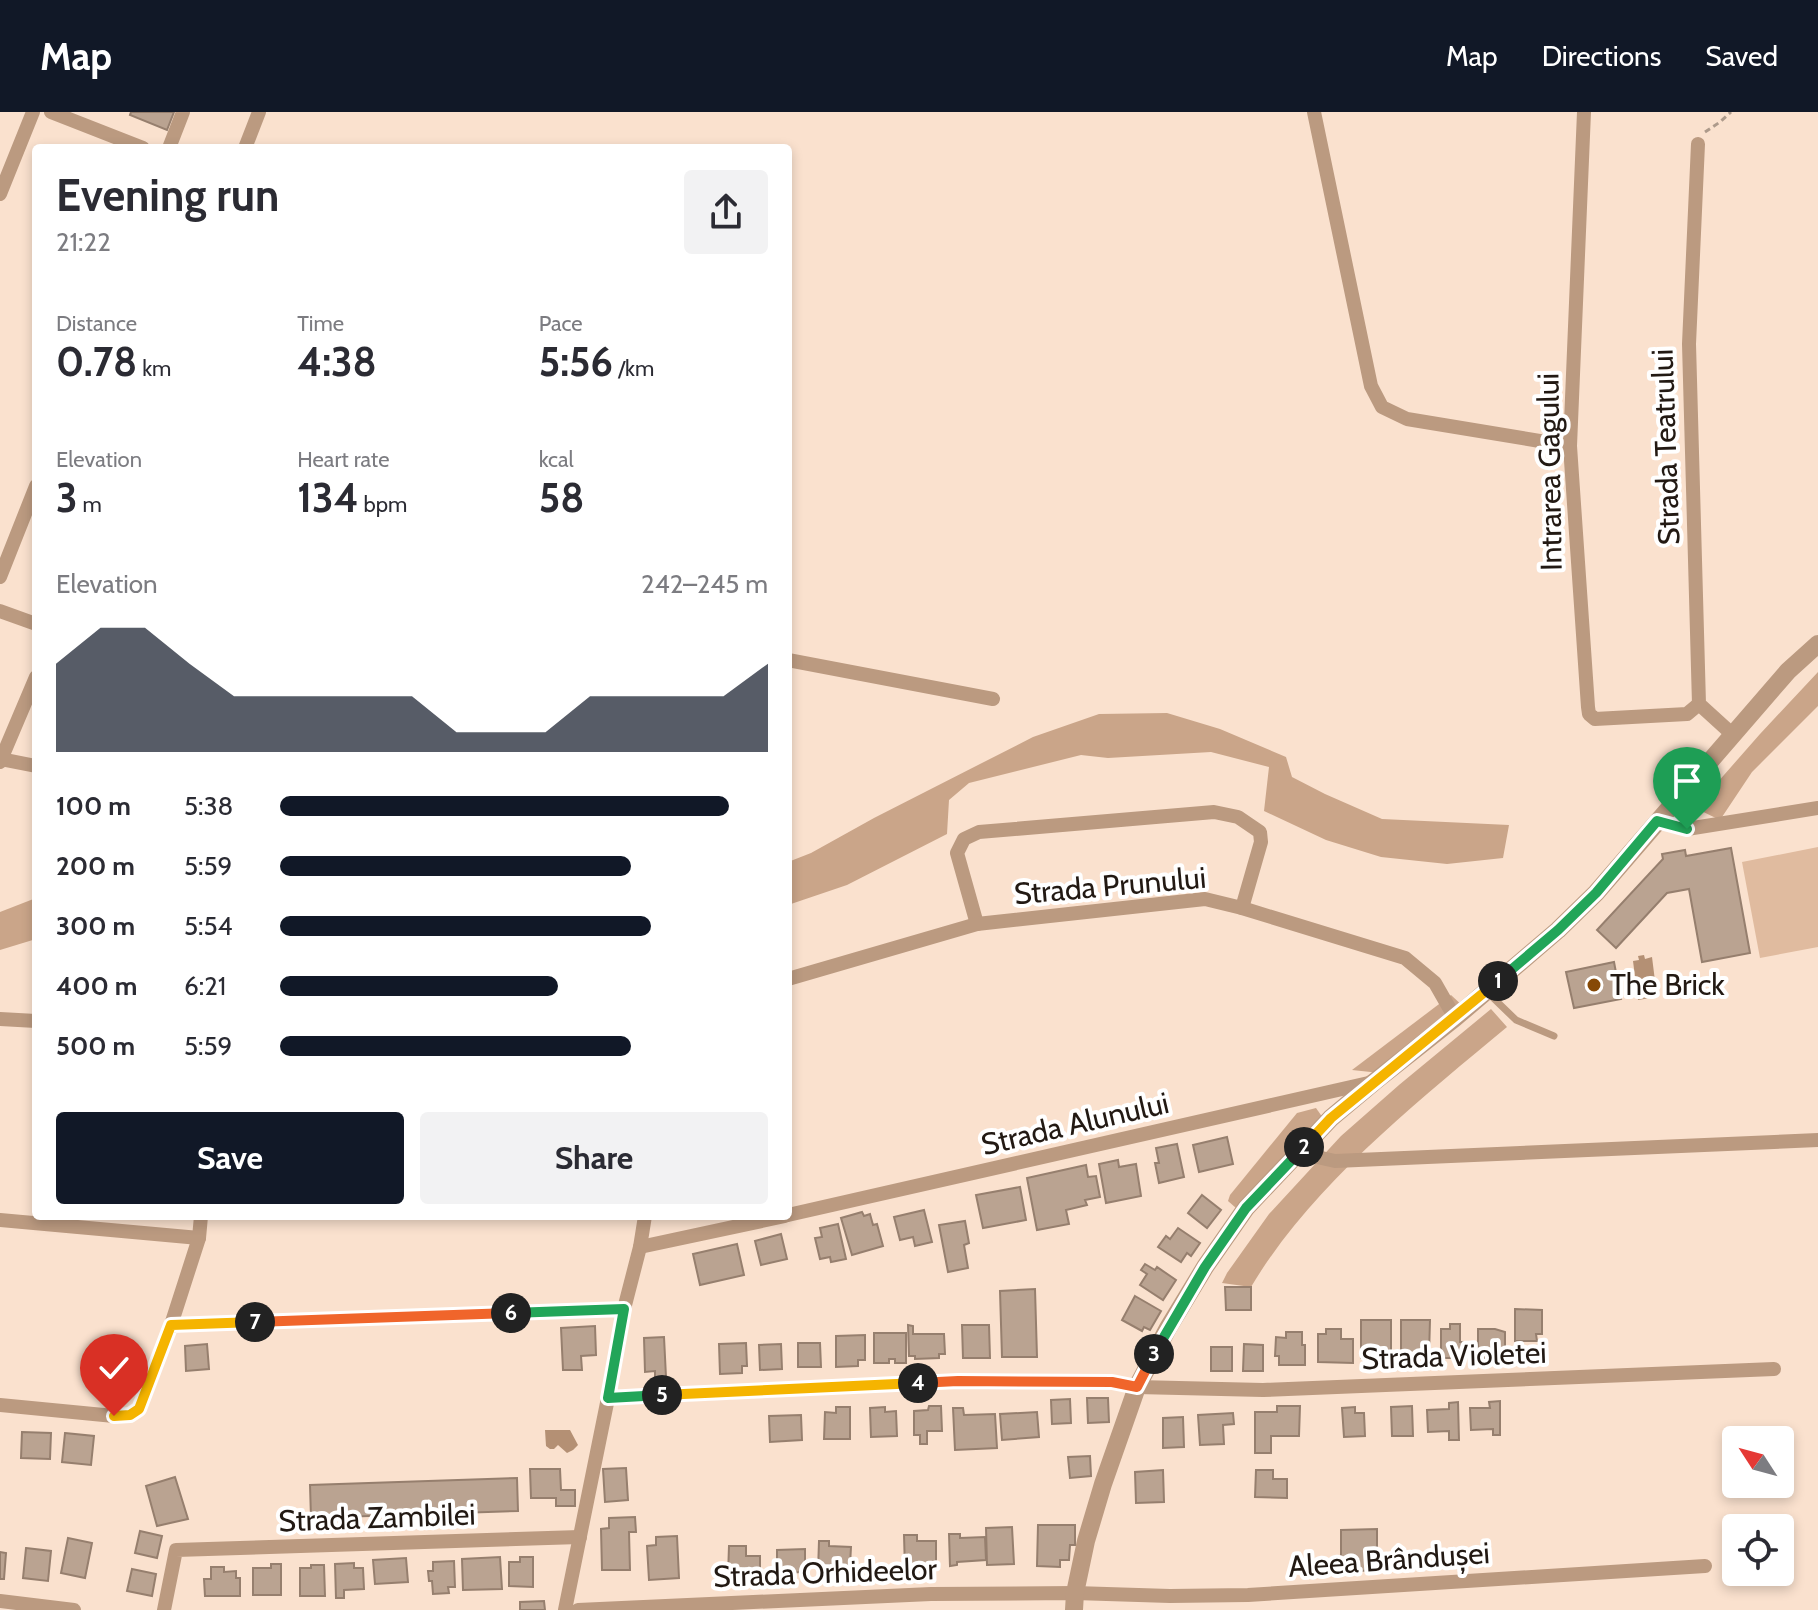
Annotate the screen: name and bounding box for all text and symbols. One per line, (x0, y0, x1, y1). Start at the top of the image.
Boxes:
text: Map (40, 33, 112, 80)
text: Map (1446, 39, 1498, 73)
text: Directions (1542, 39, 1661, 73)
text: Saved (1705, 39, 1778, 73)
text: Evening run (56, 169, 279, 222)
button: share (684, 170, 768, 254)
text: 21:22 (56, 226, 111, 258)
text: Distance (56, 310, 137, 337)
text: Time (297, 310, 344, 337)
text: Pace (539, 310, 583, 337)
text: 0.78 (56, 337, 137, 386)
text: 4:38 (297, 337, 377, 386)
text: 5:56 (539, 337, 613, 386)
street label: Strada Teatrului (1644, 348, 1687, 546)
text: km (137, 355, 171, 382)
text: /km (613, 355, 654, 382)
street label: Intrarea Gagului (1529, 373, 1570, 571)
text: Elevation (56, 446, 142, 473)
text: Heart rate (297, 446, 389, 473)
text: kcal (539, 446, 574, 473)
text: 3 (56, 473, 78, 522)
text: 134 (297, 473, 359, 522)
text: 58 (539, 473, 584, 522)
text: m (78, 491, 102, 518)
text: bpm (359, 491, 407, 518)
text: Elevation (56, 568, 158, 600)
text: 242–245 m (641, 568, 768, 600)
pin (1653, 747, 1721, 829)
icon: arrive (1665, 759, 1709, 803)
text: 100 m (56, 790, 131, 822)
text: 5:38 (184, 790, 233, 822)
text: 200 m (56, 850, 135, 882)
text: 5:59 (184, 850, 232, 882)
street label: Strada Prunului (1012, 859, 1207, 912)
text: 300 m (56, 910, 135, 942)
text: 5:54 (184, 910, 233, 942)
pin: 1 (1478, 961, 1518, 1001)
place label: The Brick (1610, 966, 1725, 1003)
text: 1 (1494, 967, 1502, 994)
text: 400 m (56, 970, 137, 1002)
text: 6:21 (184, 970, 226, 1002)
marker: The Brick (1585, 976, 1603, 994)
text: 500 m (56, 1030, 135, 1062)
text: 5:59 (184, 1030, 232, 1062)
street label: Strada Alunului (977, 1084, 1172, 1163)
button: Save (56, 1112, 404, 1204)
button: Share (420, 1112, 768, 1204)
pin: 2 (1284, 1127, 1324, 1167)
text: 2 (1298, 1133, 1310, 1160)
pin: 6 (491, 1293, 531, 1333)
text: 6 (505, 1299, 517, 1326)
pin: 7 (235, 1302, 275, 1342)
text: 7 (249, 1308, 261, 1335)
pin (80, 1334, 148, 1416)
pin: 3 (1134, 1334, 1174, 1374)
street label: Strada Violetei (1361, 1334, 1547, 1377)
text: 3 (1148, 1340, 1160, 1367)
icon: check (92, 1346, 136, 1390)
pin: 4 (898, 1363, 938, 1403)
text: 4 (911, 1369, 925, 1396)
pin: 5 (642, 1375, 682, 1415)
text: 5 (656, 1381, 668, 1408)
north arrow (1722, 1426, 1794, 1498)
map controls (1722, 1426, 1794, 1586)
street label: Strada Zambilei (278, 1496, 476, 1539)
button: locate (1722, 1514, 1794, 1586)
street label: Aleea Brândușei (1287, 1534, 1491, 1586)
street label: Strada Orhideelor (712, 1550, 938, 1595)

